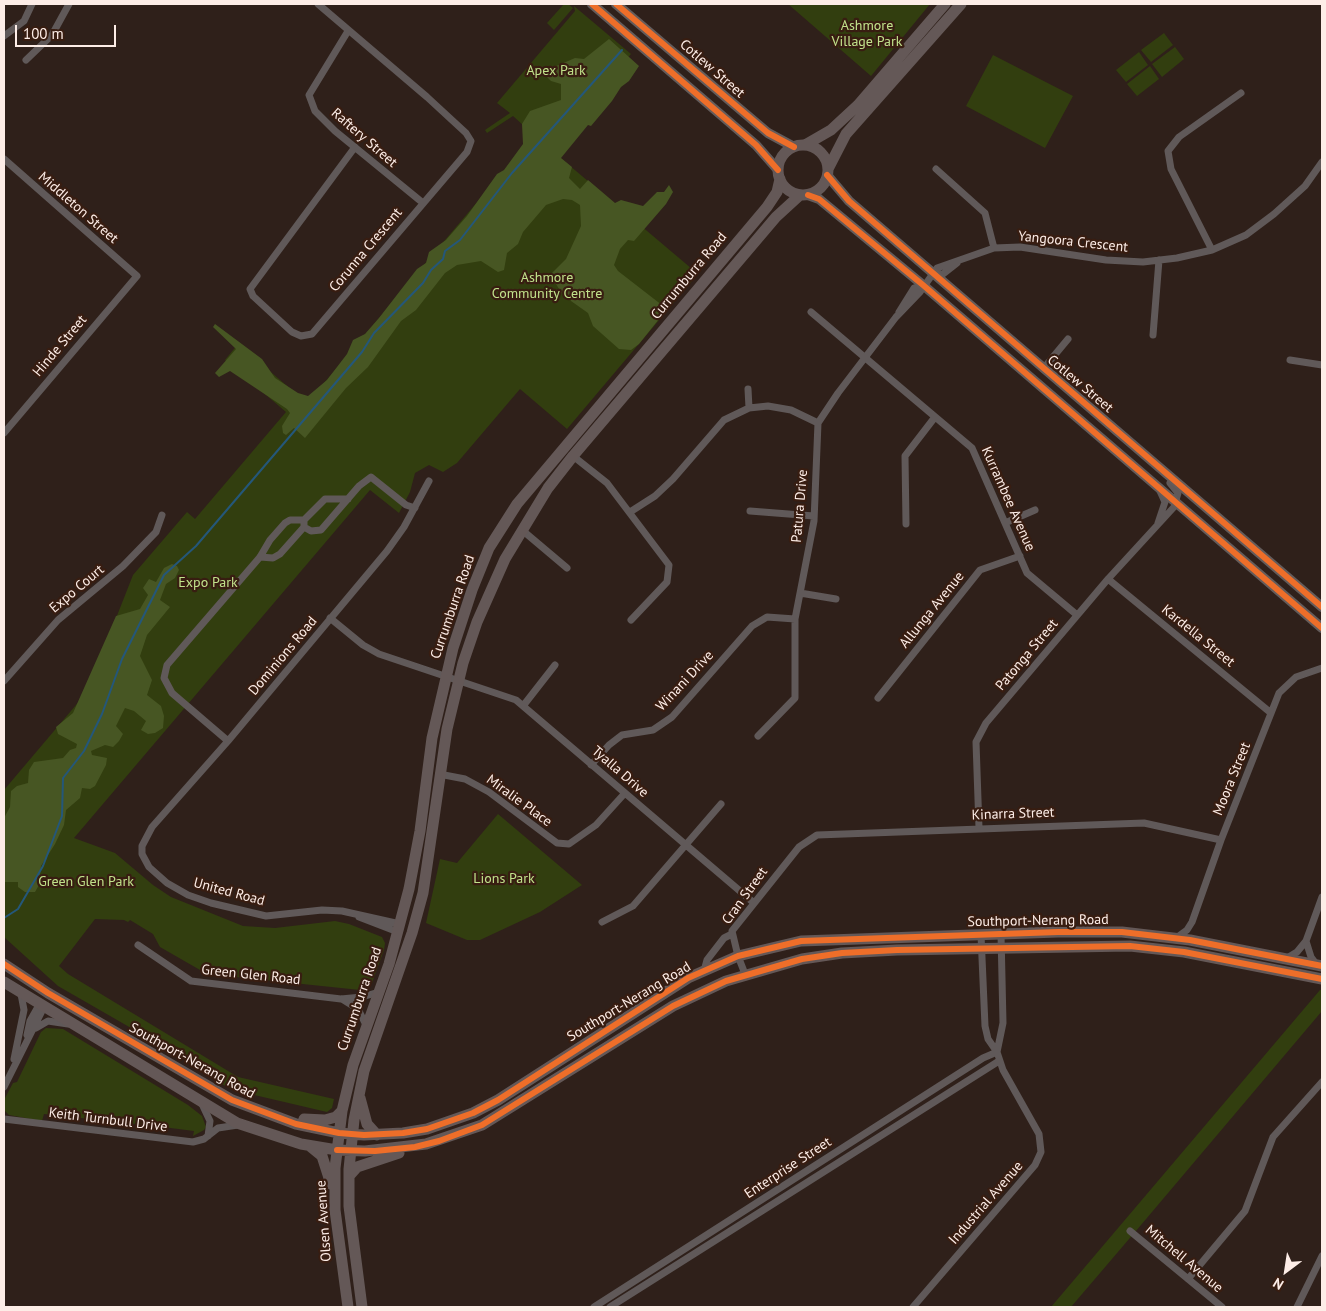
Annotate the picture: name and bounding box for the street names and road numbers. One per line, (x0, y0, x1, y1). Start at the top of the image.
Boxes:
street label: Cotlew Street (676, 36, 748, 102)
street label: Raftery Street (328, 105, 400, 171)
street label: Middleton Street (35, 169, 121, 247)
street label: Corunna Crescent (326, 205, 406, 295)
street label: Yangoora Crescent (1017, 228, 1129, 256)
street label: Currumburra Road (648, 229, 730, 323)
street label: Hinde Street (29, 312, 91, 380)
street label: Cotlew Street (1044, 352, 1116, 416)
street label: Kurrambee Avenue (977, 444, 1039, 554)
street label: Patura Drive (788, 469, 812, 543)
street label: Currumburra Road (427, 553, 479, 661)
street label: Expo Court (46, 561, 108, 617)
street label: Allunga Avenue (896, 568, 968, 652)
street label: Kardella Street (1158, 601, 1238, 671)
street label: Dominions Road (245, 613, 321, 699)
street label: Patonga Street (992, 616, 1062, 694)
street label: Winani Drive (653, 647, 717, 715)
street label: Moora Street (1210, 740, 1254, 818)
street label: Tyalla Drive (588, 743, 652, 801)
street label: Miralie Place (483, 772, 555, 830)
street label: Kinarra Street (971, 804, 1055, 824)
street label: Cran Street (719, 864, 771, 928)
street label: United Road (191, 874, 267, 910)
street label: Southport-Nerang Road (967, 911, 1109, 931)
street label: Currumburra Road (334, 945, 386, 1053)
street label: Southport-Nerang Road (564, 958, 694, 1046)
street label: Green Glen Road (201, 961, 301, 989)
street label: Southport-Nerang Road (126, 1019, 258, 1103)
street label: Keith Turnbull Drive (48, 1104, 168, 1136)
street label: Enterprise Street (741, 1134, 835, 1202)
street label: Industrial Avenue (945, 1158, 1027, 1248)
street label: Olsen Avenue (313, 1180, 335, 1262)
street label: Mitchell Avenue (1142, 1222, 1226, 1296)

